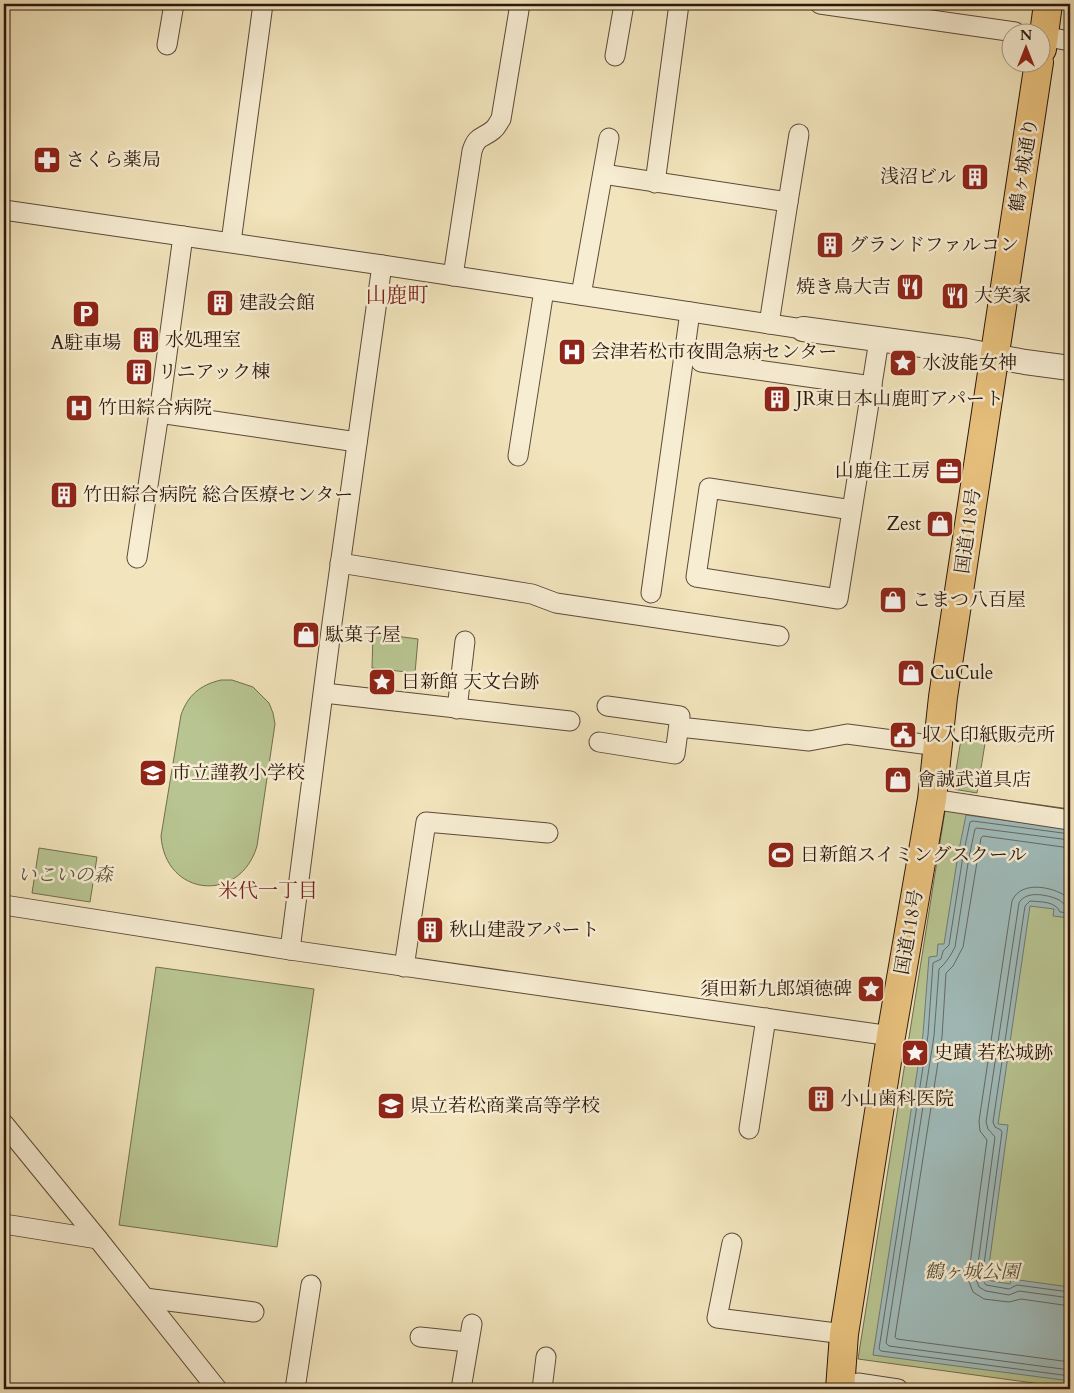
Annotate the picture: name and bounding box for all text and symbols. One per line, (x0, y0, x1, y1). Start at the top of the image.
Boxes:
north arrow (1002, 22, 1052, 72)
text: N (1020, 26, 1032, 45)
street label: 鶴ヶ城通り (1004, 116, 1044, 214)
pharmacy icon: さくら薬局 (32, 145, 62, 175)
place label: さくら薬局 (66, 147, 161, 173)
building icon: 浅沼ビル (960, 162, 990, 192)
place label: 浅沼ビル (880, 164, 956, 190)
building icon: グランドファルコン (815, 230, 845, 260)
place label: グランドファルコン (849, 232, 1019, 258)
restaurant icon: 焼き鳥大吉 (895, 272, 925, 302)
place label: 焼き鳥大吉 (796, 274, 891, 300)
district label: 山鹿町 (366, 281, 429, 310)
restaurant icon: 大笑家 (940, 281, 970, 311)
place label: 大笑家 (974, 283, 1031, 309)
building icon: 建設会館 (205, 288, 235, 318)
place label: 建設会館 (239, 290, 315, 316)
parking icon: A駐車場 (71, 299, 101, 329)
building icon: 水処理室 (131, 325, 161, 355)
place label: 水処理室 (165, 327, 241, 353)
place label: A駐車場 (51, 330, 121, 356)
hospital icon: 会津若松市夜間急病センター (557, 337, 587, 367)
place label: 会津若松市夜間急病センター (591, 339, 837, 365)
place icon: 水波能女神 (888, 348, 918, 378)
place label: 水波能女神 (922, 350, 1017, 376)
building icon: リニアック棟 (124, 357, 154, 387)
place label: リニアック棟 (158, 359, 270, 385)
building icon: JR東日本山鹿町アパート (762, 384, 792, 414)
place label: JR東日本山鹿町アパート (793, 386, 1004, 412)
hospital icon: 竹田綜合病院 (64, 393, 94, 423)
place label: 竹田綜合病院 (98, 395, 212, 421)
office icon: 山鹿住工房 (934, 456, 964, 486)
place label: 山鹿住工房 (835, 458, 930, 484)
building icon: 竹田綜合病院 総合医療センター (49, 480, 79, 510)
place label: 竹田綜合病院 総合医療センター (83, 482, 353, 508)
street label: 国道118号 (949, 487, 987, 575)
shop icon: Zest (925, 509, 955, 539)
place label: Zest (886, 511, 921, 537)
shop icon: こまつ八百屋 (878, 585, 908, 615)
place label: こまつ八百屋 (912, 587, 1026, 613)
shop icon: 駄菓子屋 (291, 620, 321, 650)
place label: 駄菓子屋 (325, 622, 401, 648)
shop icon: CuCule (896, 658, 926, 688)
place label: CuCule (930, 660, 993, 686)
place icon: 日新館 天文台跡 (367, 667, 397, 697)
place label: 日新館 天文台跡 (401, 669, 539, 695)
public building icon: 収入印紙販売所 (888, 720, 918, 750)
place label: 収入印紙販売所 (922, 722, 1055, 748)
school or university icon: 市立謹教小学校 (138, 758, 168, 788)
place label: 市立謹教小学校 (172, 760, 305, 786)
shop icon: 會誠武道具店 (883, 765, 913, 795)
place label: 會誠武道具店 (917, 767, 1031, 793)
sports icon: 日新館スイミングスクール (766, 840, 796, 870)
place label: 日新館スイミングスクール (800, 842, 1027, 868)
park label: いこいの森 (17, 862, 114, 888)
district label: 米代一丁目 (218, 877, 318, 904)
street label: 国道118号 (889, 887, 929, 977)
building icon: 秋山建設アパート (415, 915, 445, 945)
place label: 秋山建設アパート (449, 917, 599, 943)
place icon: 須田新九郎頌徳碑 (856, 974, 886, 1004)
place label: 須田新九郎頌徳碑 (700, 976, 852, 1002)
place icon: 史蹟 若松城跡 (900, 1038, 930, 1068)
place label: 史蹟 若松城跡 (934, 1040, 1053, 1066)
building icon: 小山歯科医院 (806, 1084, 836, 1114)
place label: 小山歯科医院 (840, 1086, 954, 1112)
school or university icon: 県立若松商業高等学校 (376, 1091, 406, 1121)
place label: 県立若松商業高等学校 (410, 1093, 600, 1119)
park label: 鶴ヶ城公園 (924, 1259, 1022, 1285)

